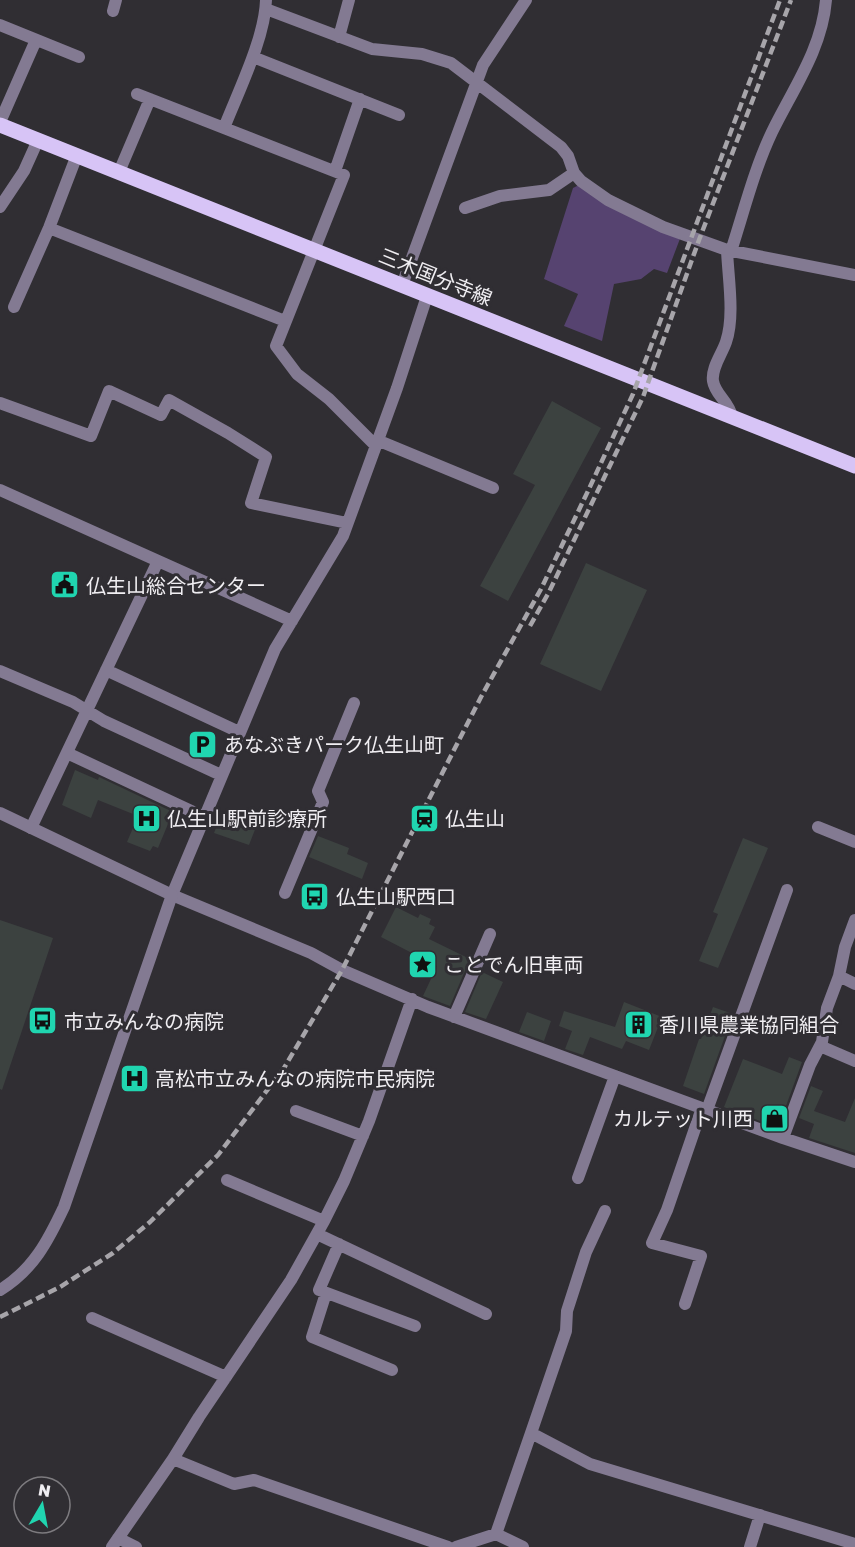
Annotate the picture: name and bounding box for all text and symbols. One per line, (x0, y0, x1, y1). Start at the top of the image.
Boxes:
street label: 三木国分寺線 (376, 242, 496, 310)
public building icon: 仏生山総合センター (49, 569, 81, 601)
place label: 仏生山総合センター (86, 573, 266, 597)
parking icon: あなぶきパーク仏生山町 (187, 728, 219, 760)
place label: あなぶきパーク仏生山町 (224, 732, 444, 756)
hospital icon: 仏生山駅前診療所 (130, 802, 162, 834)
station icon: 仏生山 (408, 802, 440, 834)
place label: 仏生山駅前診療所 (167, 806, 327, 830)
place label: 仏生山 (445, 806, 505, 830)
bus stop icon: 仏生山駅西口 (299, 880, 331, 912)
place label: 仏生山駅西口 (336, 884, 456, 908)
place icon: ことでん旧車両 (407, 948, 439, 980)
place label: ことでん旧車両 (444, 952, 583, 976)
bus stop icon: 市立みんなの病院 (27, 1005, 59, 1037)
building icon: 香川県農業協同組合 (622, 1008, 654, 1040)
place label: 市立みんなの病院 (64, 1009, 224, 1033)
place label: 香川県農業協同組合 (659, 1012, 839, 1036)
hospital icon: 高松市立みんなの病院市民病院 (118, 1062, 150, 1094)
place label: 高松市立みんなの病院市民病院 (155, 1066, 435, 1090)
shop icon: カルテット川西 (758, 1102, 790, 1134)
place label: カルテット川西 (613, 1106, 753, 1130)
north arrow (12, 1475, 72, 1535)
text: N (37, 1479, 52, 1501)

